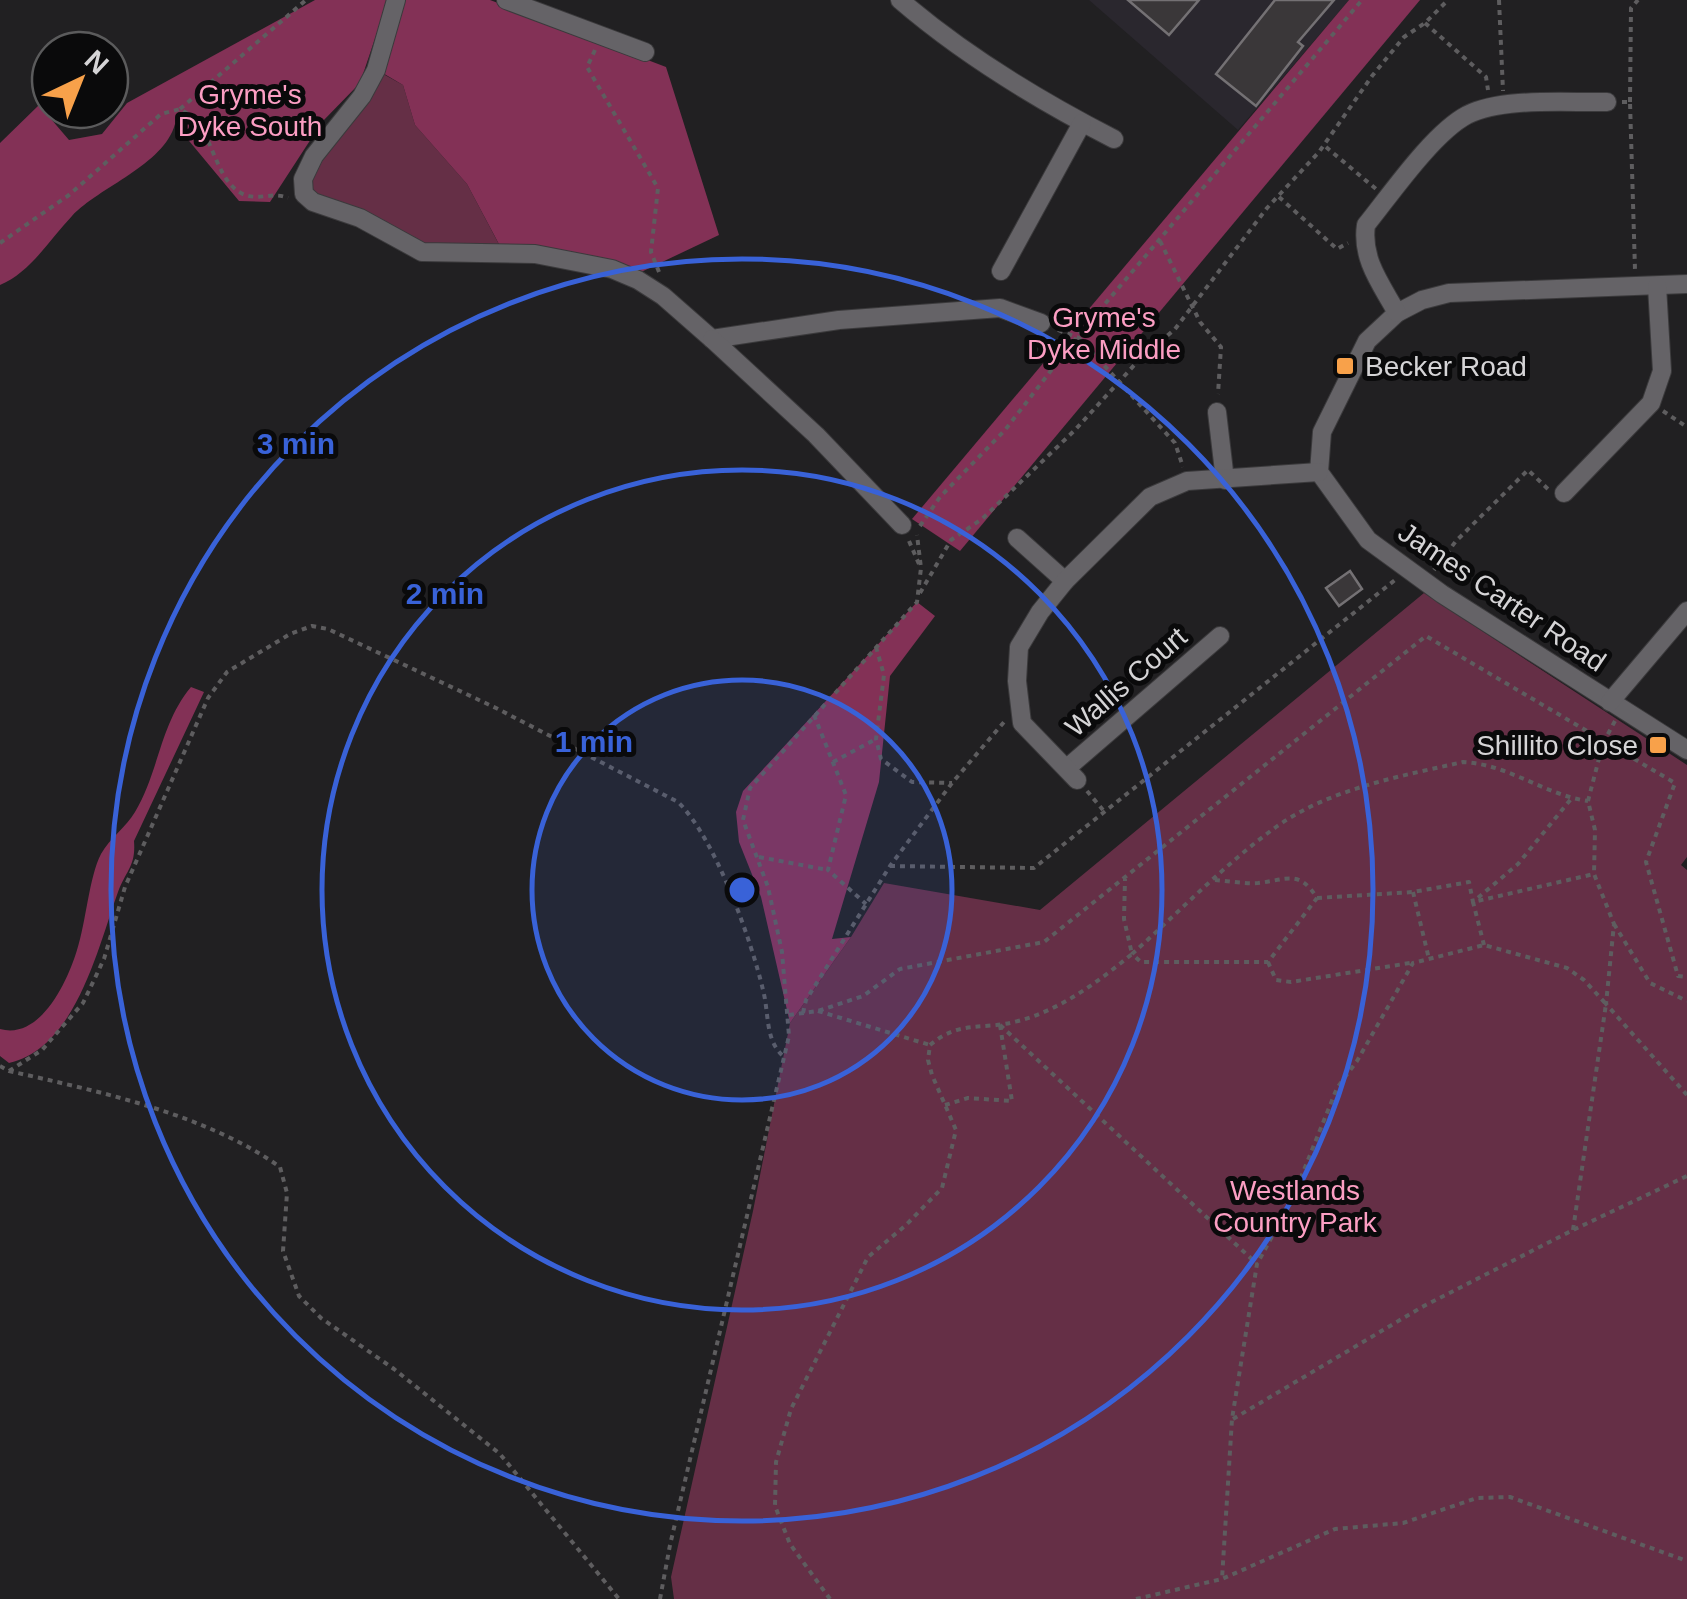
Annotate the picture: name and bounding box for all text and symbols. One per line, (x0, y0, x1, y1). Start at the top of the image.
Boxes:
north arrow (30, 30, 130, 130)
text: N (79, 44, 115, 80)
park label: Gryme's Dyke South (178, 79, 322, 142)
park label: Gryme's Dyke Middle (1027, 302, 1181, 365)
place label: Becker Road (1365, 351, 1527, 382)
marker: Becker Road (1334, 355, 1356, 377)
text: 3 min (257, 427, 335, 460)
street label: James Carter Road (1393, 516, 1611, 678)
text: 2 min (406, 577, 484, 610)
street label: Wallis Court (1059, 621, 1193, 743)
text: 1 min (555, 725, 633, 758)
place label: Shillito Close (1476, 730, 1638, 761)
marker: Shillito Close (1647, 734, 1669, 756)
centre of rings (724, 872, 760, 908)
park label: Westlands Country Park (1213, 1175, 1378, 1238)

